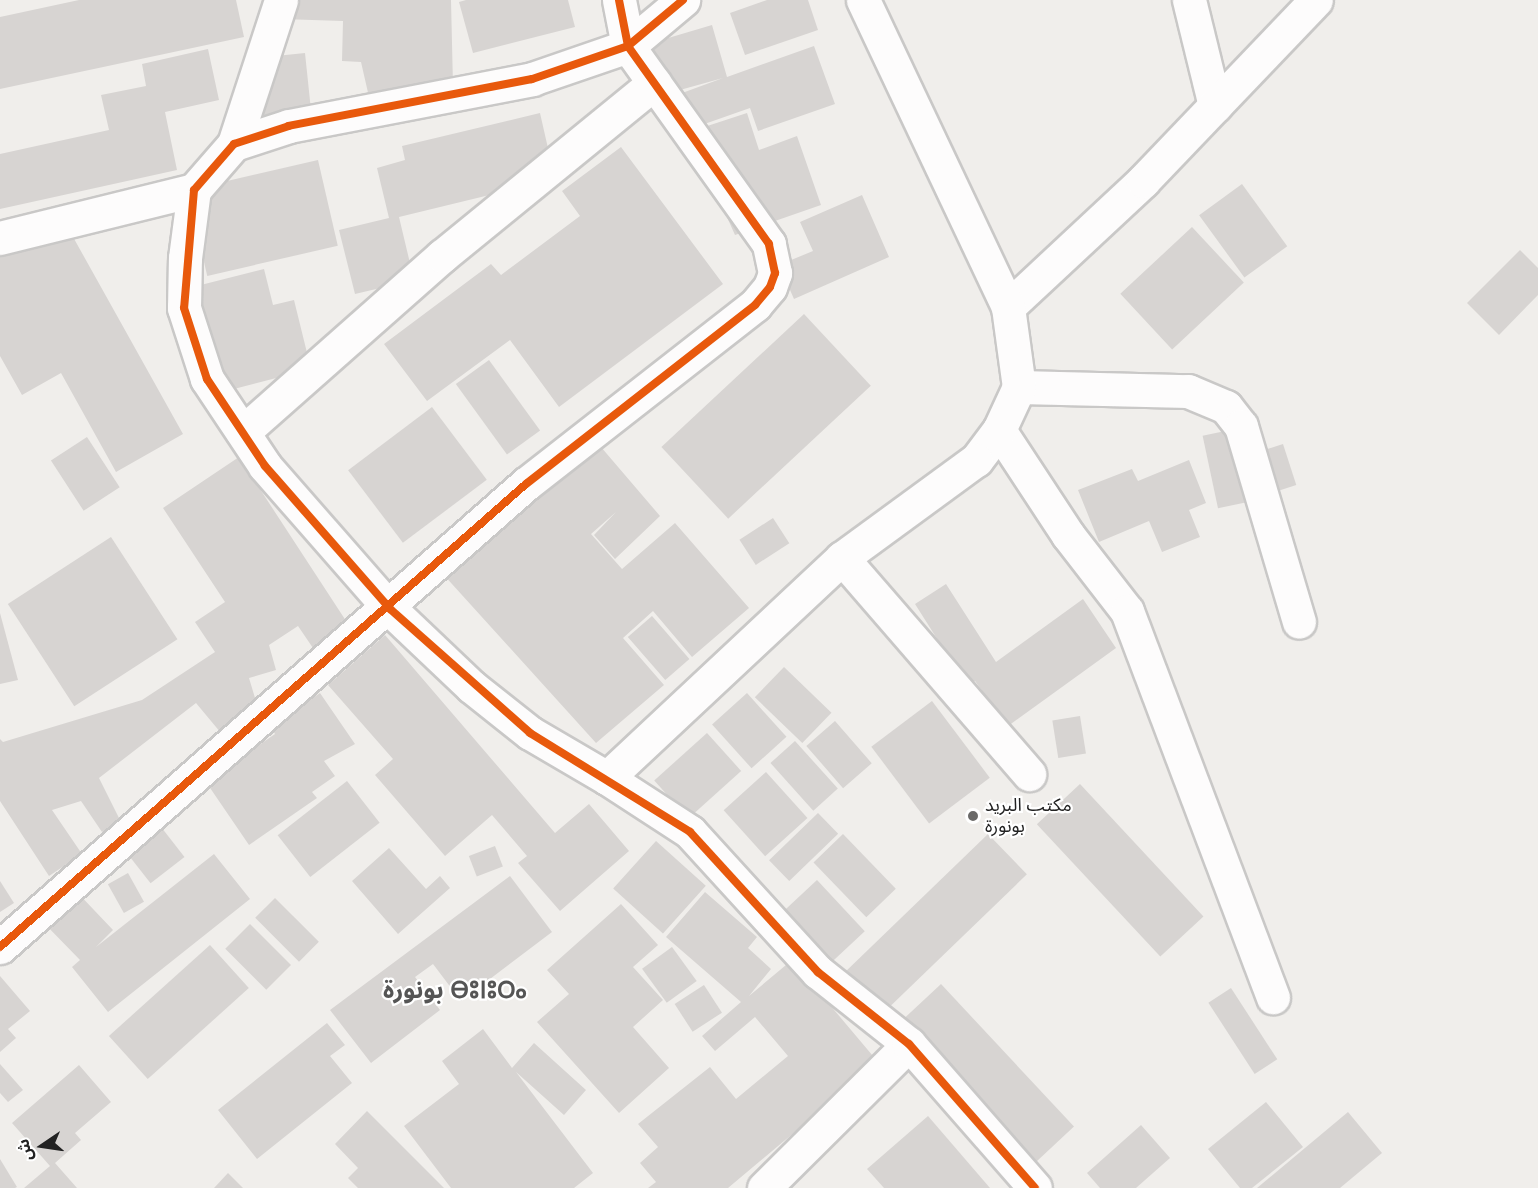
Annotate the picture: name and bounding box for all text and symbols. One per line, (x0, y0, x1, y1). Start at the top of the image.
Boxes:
place label: مكتب البريد بونورة (985, 795, 1072, 838)
marker: مكتب البريد بونورة (966, 809, 980, 823)
district label: بونورة ⴱⵓⵏⵓⵔⴰ (383, 976, 527, 1004)
north arrow (12, 1116, 72, 1176)
text: ش (12, 1137, 37, 1163)

